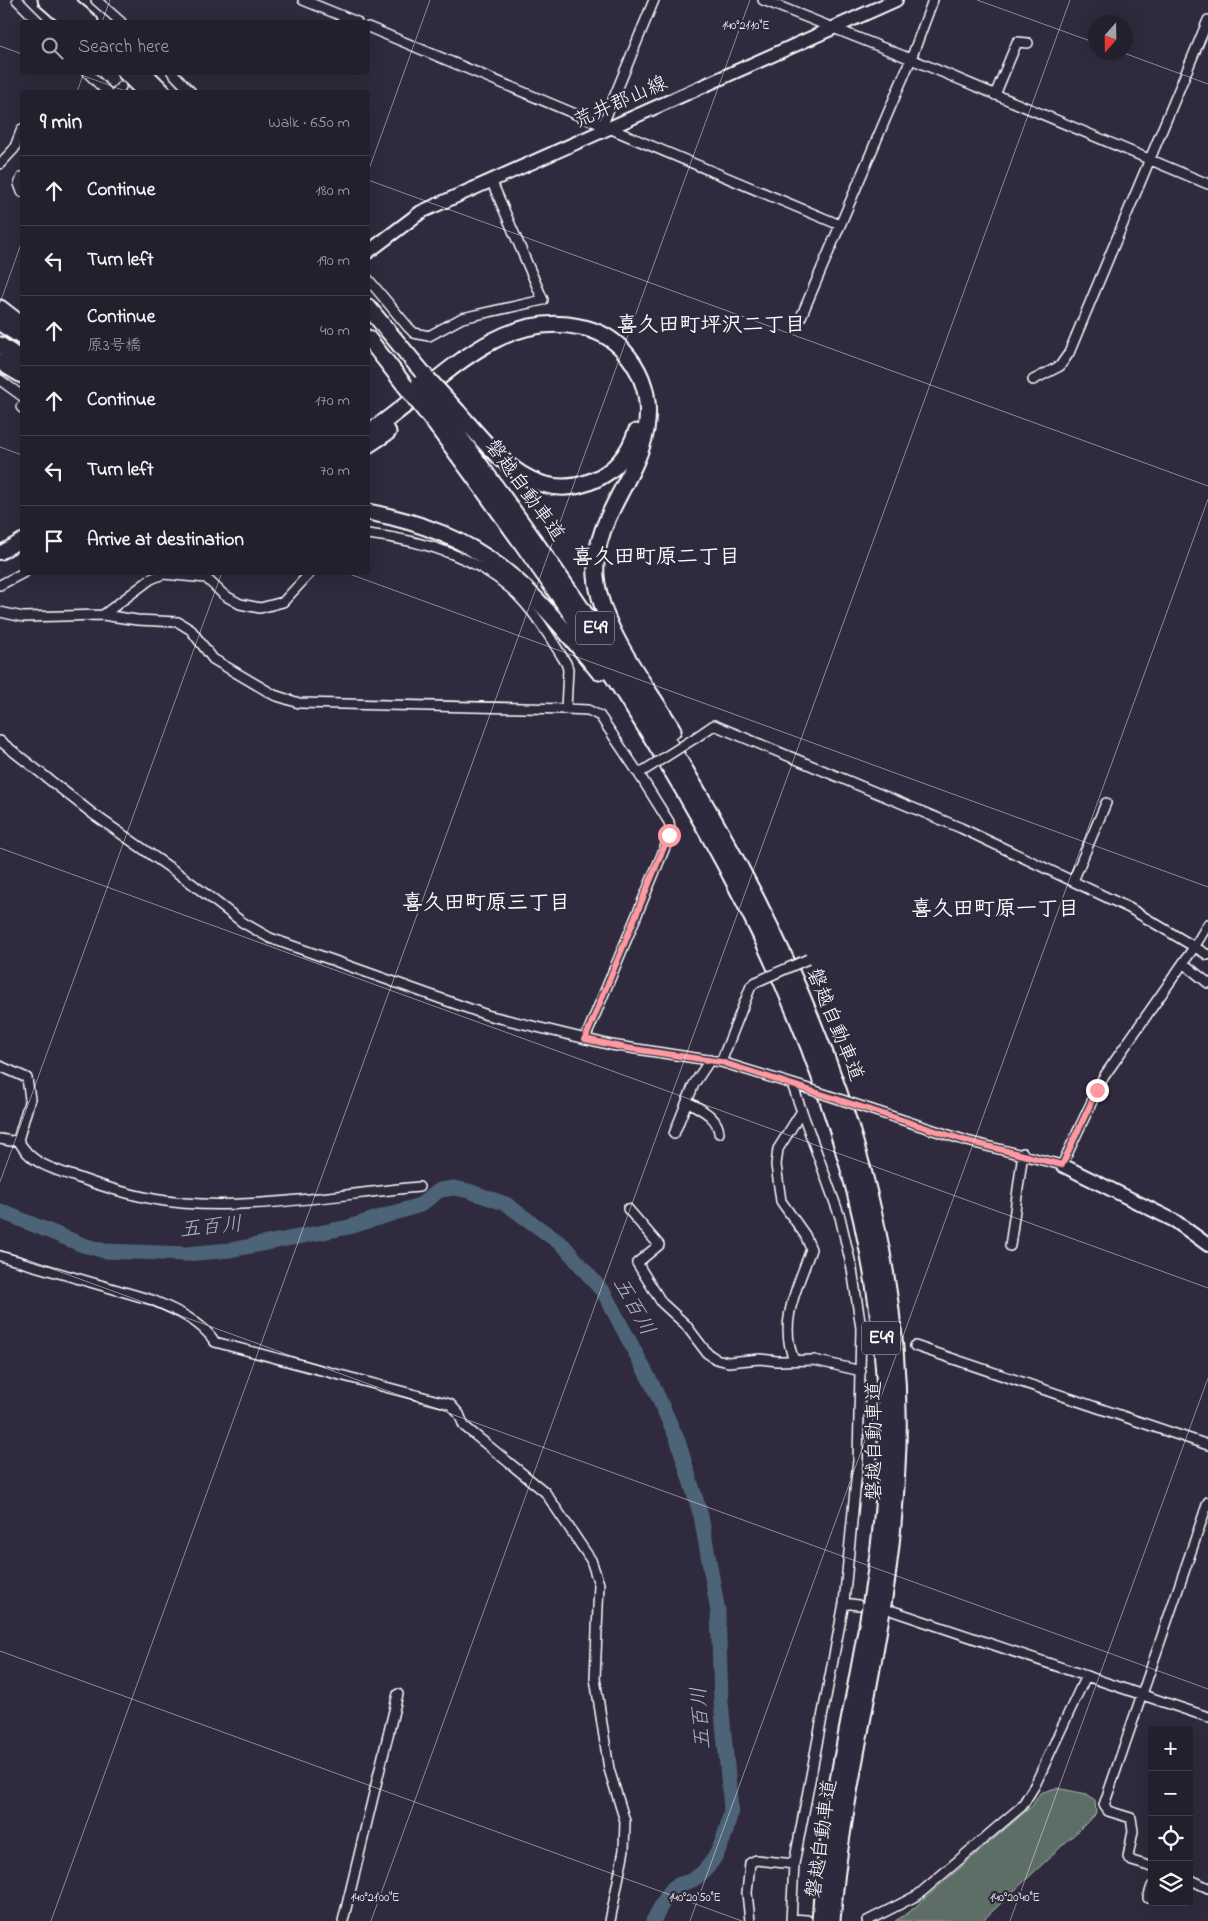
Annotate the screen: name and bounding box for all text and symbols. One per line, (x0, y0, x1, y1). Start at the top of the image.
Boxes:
north arrow (1088, 15, 1133, 60)
text: 140°21'10"E (722, 17, 770, 35)
search box (20, 20, 370, 75)
icon: search (38, 34, 66, 62)
text: Search here (78, 34, 169, 61)
street label: 荒井郡山線 (569, 69, 673, 137)
text: 9 min (40, 108, 82, 138)
text: Walk · 650 m (268, 111, 350, 135)
icon: ahead (40, 177, 68, 205)
text: Continue (87, 177, 155, 204)
text: 180 m (316, 179, 350, 203)
icon: left (40, 247, 68, 275)
text: Turn left (87, 247, 154, 274)
text: 190 m (317, 249, 350, 273)
text: Continue (87, 304, 155, 331)
district label: 喜久田町坪沢二丁目 (617, 311, 806, 341)
icon: ahead (40, 317, 68, 345)
text: 40 m (320, 319, 350, 343)
text: 原3号橋 (87, 334, 142, 358)
icon: ahead (40, 387, 68, 415)
text: Continue (87, 387, 155, 414)
text: 170 m (315, 389, 350, 413)
street label: 磐越自動車道 (477, 434, 571, 548)
icon: left (40, 457, 68, 485)
text: Turn left (87, 457, 154, 484)
text: 70 m (320, 459, 350, 483)
icon: arrive (40, 527, 68, 555)
text: Arrive at destination (87, 527, 244, 554)
district label: 喜久田町原二丁目 (572, 543, 740, 573)
road number: E49 (576, 612, 614, 644)
route start (658, 824, 681, 847)
district label: 喜久田町原三丁目 (402, 889, 570, 919)
district label: 喜久田町原一丁目 (911, 895, 1079, 925)
street label: 磐越自動車道 (798, 964, 870, 1086)
route end (1086, 1079, 1109, 1102)
water label: 五百川 (178, 1210, 244, 1246)
water label: 五百川 (605, 1272, 661, 1342)
road number: E49 (862, 1322, 900, 1355)
street label: 磐越自動車道 (861, 1381, 890, 1501)
water label: 五百川 (685, 1686, 719, 1750)
map controls (1148, 1726, 1193, 1906)
button: + (1148, 1726, 1193, 1771)
button: − (1148, 1771, 1193, 1816)
street label: 磐越自動車道 (800, 1778, 846, 1900)
button: locate (1148, 1816, 1193, 1861)
button: layers (1148, 1861, 1193, 1906)
text: 140°21'00"E (351, 1889, 399, 1907)
text: 140°20'50"E (669, 1889, 721, 1907)
text: 140°20'40"E (990, 1889, 1040, 1907)

